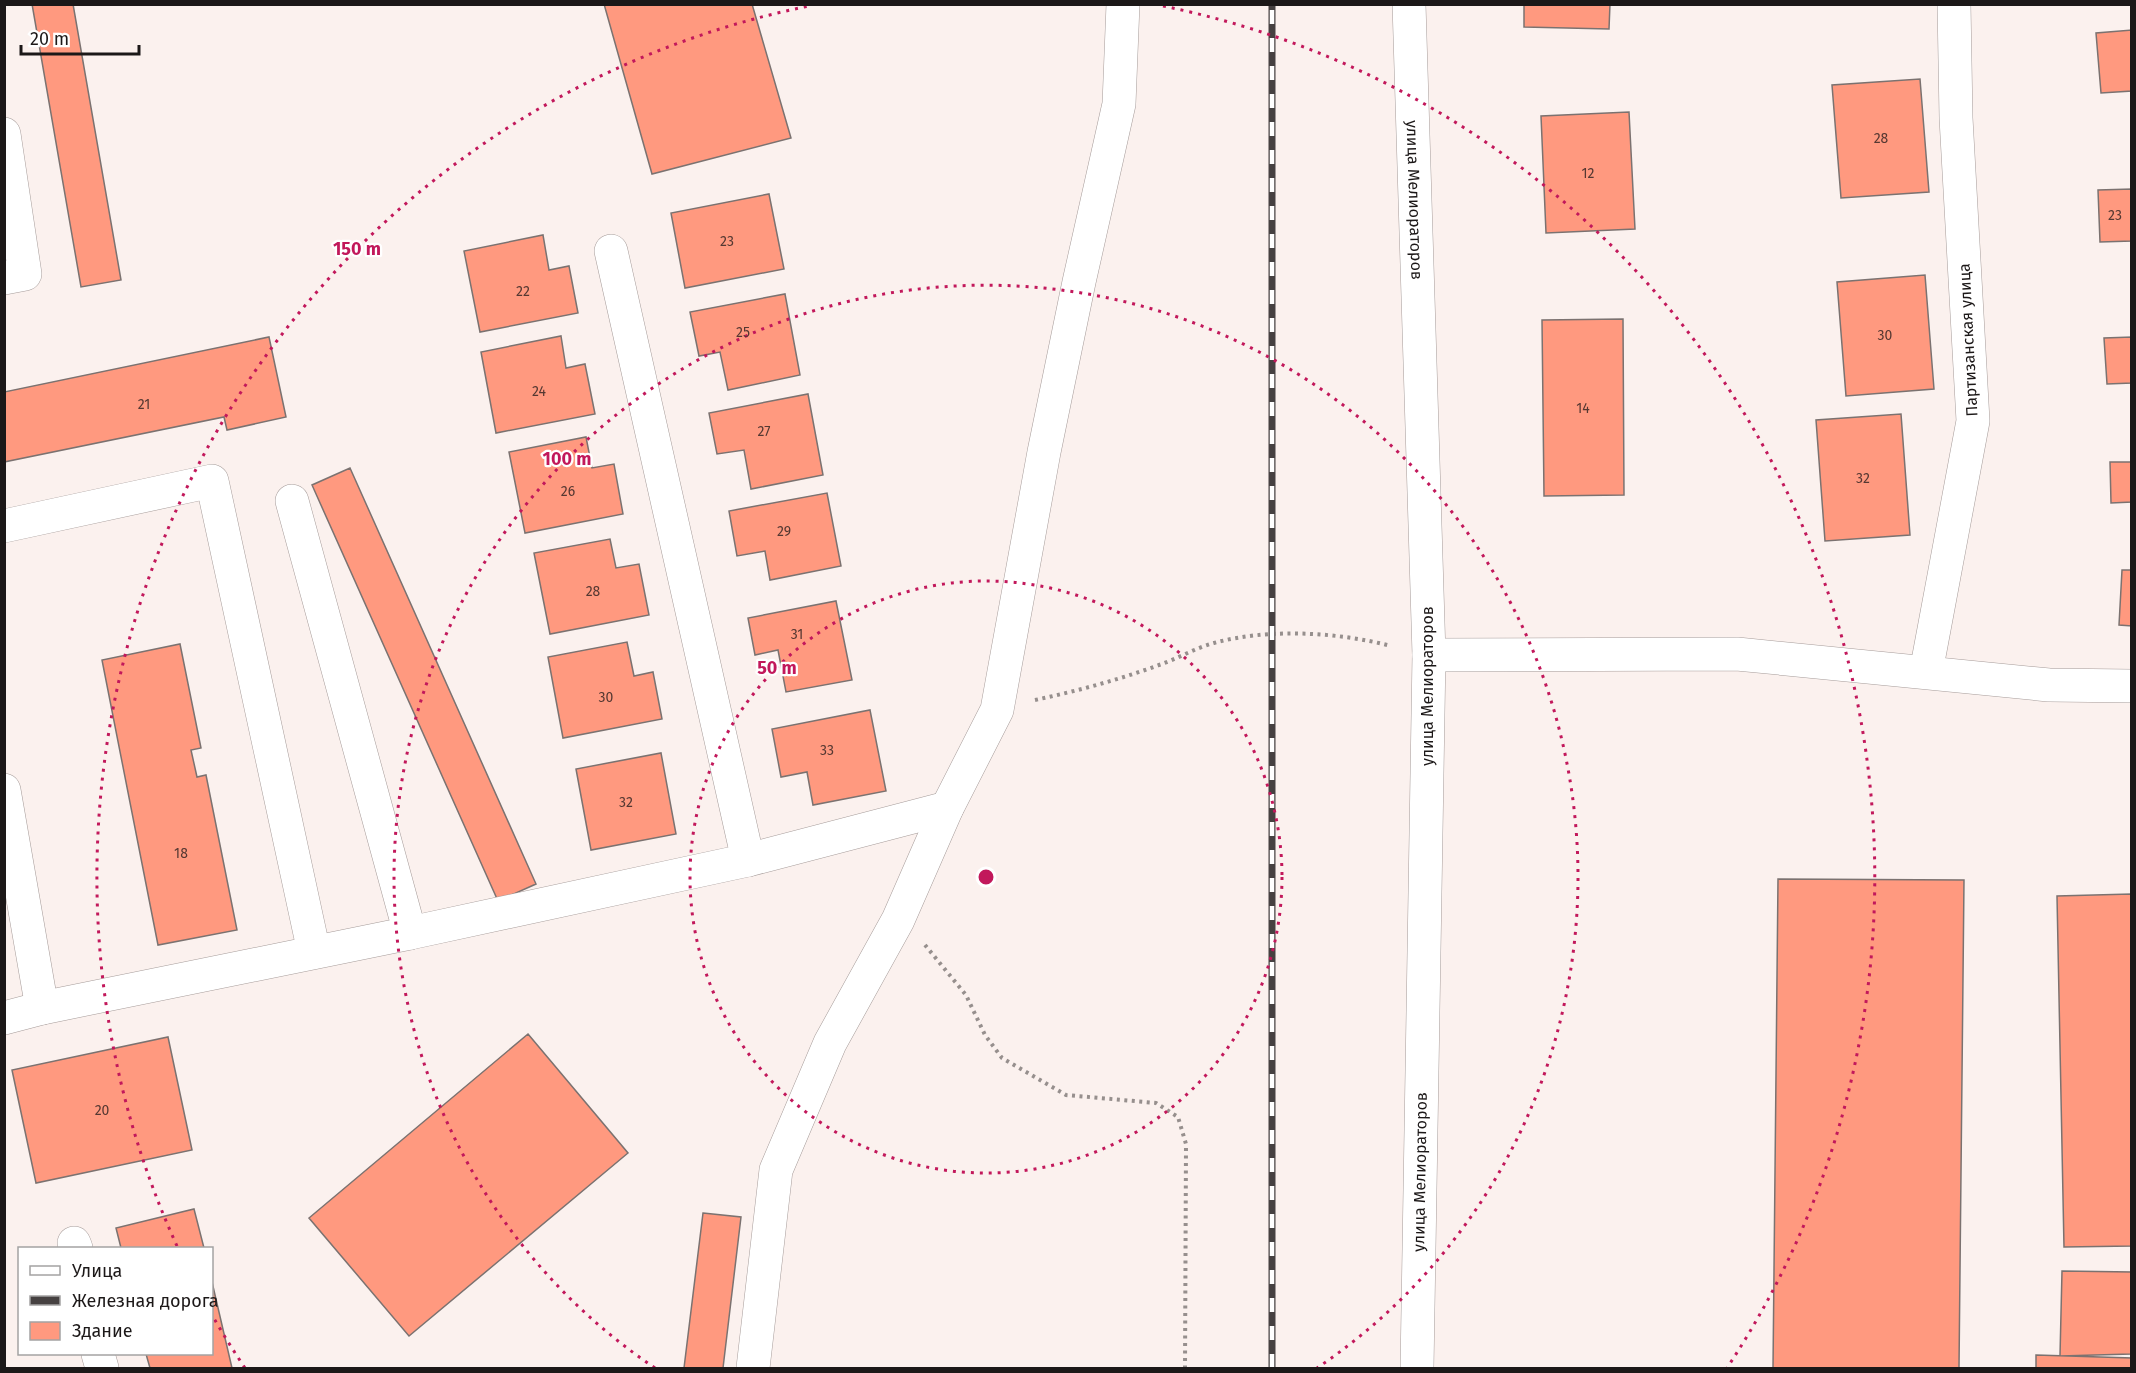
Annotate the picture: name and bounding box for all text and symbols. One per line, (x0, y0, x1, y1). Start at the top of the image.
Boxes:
scale bar (21, 18, 140, 56)
text: 20 m (30, 28, 69, 50)
street label: улица Мелиораторов (1403, 120, 1427, 280)
house number: 28 (1874, 130, 1889, 147)
house number: 12 (1582, 165, 1595, 182)
house number: 23 (2108, 207, 2122, 224)
house number: 23 (720, 233, 734, 250)
text: 150 m (333, 238, 381, 260)
street label: Партизанская улица (1954, 263, 1982, 417)
house number: 22 (516, 283, 530, 300)
house number: 25 (736, 324, 750, 341)
house number: 30 (1878, 327, 1893, 344)
house number: 24 (532, 383, 547, 400)
house number: 21 (138, 396, 150, 413)
house number: 14 (1576, 400, 1590, 417)
house number: 27 (757, 423, 771, 440)
text: 100 m (543, 448, 591, 470)
house number: 32 (1856, 470, 1870, 487)
house number: 26 (561, 483, 575, 500)
house number: 29 (777, 523, 791, 540)
house number: 28 (586, 583, 601, 600)
street label: улица Мелиораторов (1418, 606, 1437, 766)
house number: 31 (791, 626, 803, 643)
text: 50 m (757, 657, 797, 679)
house number: 30 (599, 689, 614, 706)
house number: 33 (820, 742, 834, 759)
house number: 32 (619, 794, 633, 811)
house number: 18 (174, 845, 188, 862)
centre of rings (976, 867, 996, 887)
street label: улица Мелиораторов (1409, 1092, 1431, 1252)
house number: 20 (95, 1102, 110, 1119)
legend (18, 1247, 213, 1355)
text: Улица (72, 1260, 122, 1282)
text: Железная дорога (72, 1290, 219, 1312)
text: Здание (72, 1320, 133, 1342)

